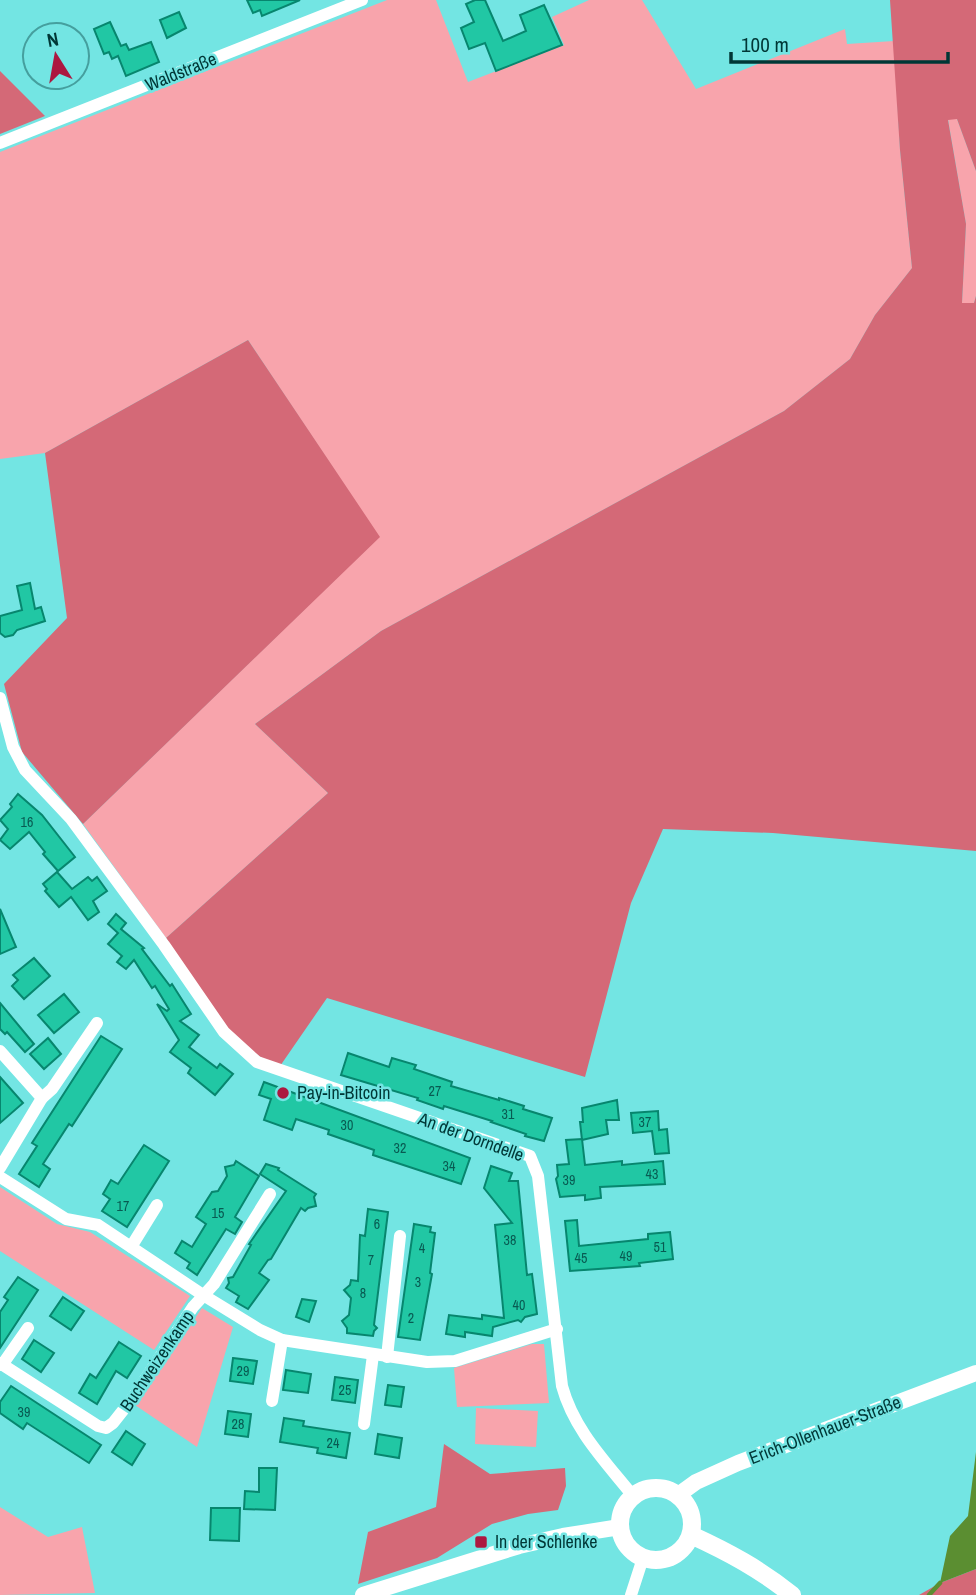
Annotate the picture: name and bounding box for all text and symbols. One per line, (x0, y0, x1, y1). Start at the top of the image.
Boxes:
north arrow (21, 21, 91, 91)
scale bar (731, 21, 948, 65)
text: N (45, 25, 61, 53)
text: 100 m (741, 30, 789, 59)
street label: Waldstraße (141, 46, 220, 97)
house number: 16 (21, 813, 33, 831)
place label: Pay-in-Bitcoin (297, 1080, 391, 1105)
house number: 27 (429, 1082, 441, 1100)
marker: Pay-in-Bitcoin (275, 1085, 291, 1101)
street label: An der Dorndelle (414, 1105, 527, 1167)
house number: 31 (502, 1105, 515, 1123)
house number: 37 (639, 1113, 651, 1131)
house number: 30 (341, 1116, 353, 1134)
house number: 32 (394, 1139, 406, 1157)
house number: 34 (443, 1157, 456, 1175)
house number: 43 (646, 1165, 658, 1183)
house number: 39 (563, 1171, 575, 1189)
house number: 17 (117, 1197, 129, 1215)
house number: 15 (212, 1204, 224, 1222)
house number: 6 (374, 1215, 380, 1233)
house number: 38 (504, 1231, 516, 1249)
house number: 51 (654, 1238, 667, 1256)
house number: 4 (419, 1239, 426, 1257)
house number: 49 (620, 1247, 632, 1265)
house number: 45 (575, 1249, 587, 1267)
house number: 7 (368, 1251, 374, 1269)
house number: 3 (415, 1273, 421, 1291)
house number: 8 (360, 1284, 366, 1302)
house number: 40 (513, 1296, 525, 1314)
street label: Buchweizenkamp (114, 1305, 200, 1416)
house number: 2 (408, 1309, 414, 1327)
house number: 29 (237, 1362, 249, 1380)
house number: 25 (339, 1381, 351, 1399)
street label: Erich-Ollenhauer-Straße (745, 1389, 904, 1470)
house number: 39 (18, 1403, 30, 1421)
house number: 28 (232, 1415, 244, 1433)
house number: 24 (327, 1434, 340, 1452)
place label: In der Schlenke (495, 1529, 598, 1554)
marker: In der Schlenke (473, 1534, 489, 1550)

